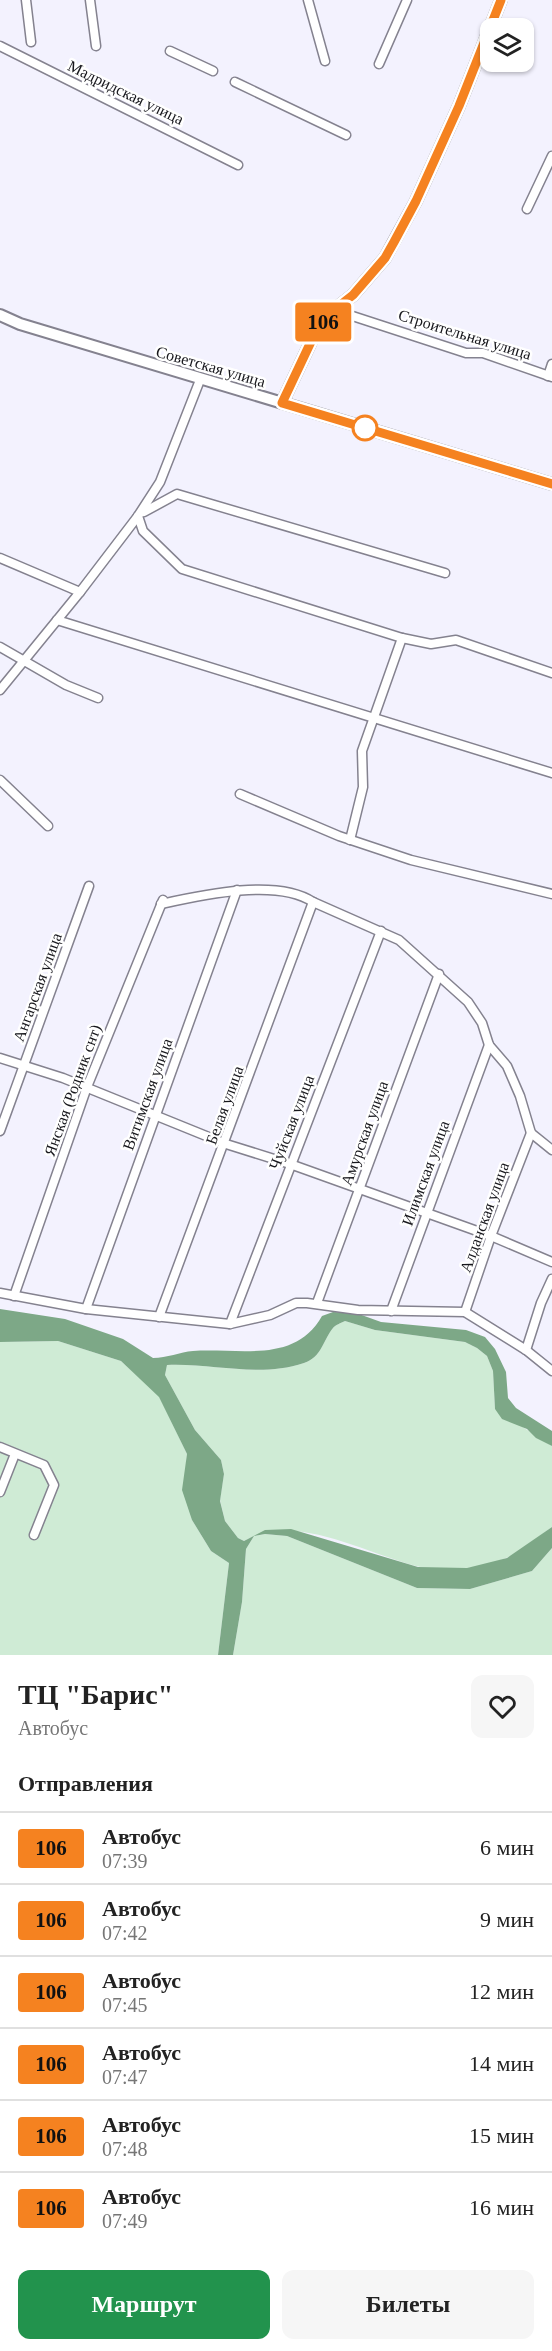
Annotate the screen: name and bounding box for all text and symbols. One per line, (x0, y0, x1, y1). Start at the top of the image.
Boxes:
map controls (480, 18, 534, 72)
button: layers (480, 18, 534, 72)
street label: Мадридская улица (65, 57, 186, 129)
line badge: 106 (288, 302, 358, 342)
street label: Строительная улица (396, 306, 533, 364)
text: 106 (307, 310, 339, 334)
street label: Советская улица (154, 343, 268, 391)
unlabelled marker (352, 415, 378, 441)
street label: Ангарская улица (10, 931, 66, 1044)
street label: Янская (Родник снт) (41, 1022, 105, 1159)
street label: Витимская улица (119, 1036, 176, 1153)
street label: Белая улица (202, 1064, 247, 1147)
street label: Чуйская улица (266, 1073, 318, 1172)
street label: Амурская улица (338, 1078, 392, 1188)
street label: Илимская улица (399, 1118, 453, 1228)
street label: Алданская улица (457, 1160, 513, 1275)
button: heart (471, 1675, 534, 1738)
text: ТЦ "Барис" (18, 1679, 173, 1710)
text: Автобус (18, 1717, 88, 1739)
text: Отправления (18, 1771, 153, 1796)
text: Автобус (102, 1824, 181, 1849)
text: 6 мин (480, 1835, 534, 1860)
text: 106 (35, 1836, 67, 1860)
text: 07:39 (102, 1850, 148, 1872)
text: Автобус (102, 1896, 181, 1921)
text: 9 мин (480, 1907, 534, 1932)
text: 106 (35, 1908, 67, 1932)
text: 07:42 (102, 1922, 148, 1944)
text: Автобус (102, 1968, 181, 1993)
text: 12 мин (469, 1979, 534, 2004)
text: 106 (35, 1980, 67, 2004)
text: 07:45 (102, 1994, 148, 2016)
text: Автобус (102, 2040, 181, 2065)
text: 14 мин (469, 2051, 534, 2076)
text: 106 (35, 2052, 67, 2076)
text: 07:47 (102, 2066, 148, 2088)
text: Автобус (102, 2112, 181, 2137)
text: 15 мин (469, 2123, 534, 2148)
text: 106 (35, 2124, 67, 2148)
text: 07:48 (102, 2138, 148, 2160)
text: Автобус (102, 2184, 181, 2209)
text: 16 мин (469, 2195, 534, 2220)
text: 106 (35, 2196, 67, 2220)
text: 07:49 (102, 2210, 148, 2232)
button: Маршрут (18, 2270, 270, 2339)
button: Билеты (282, 2270, 534, 2339)

